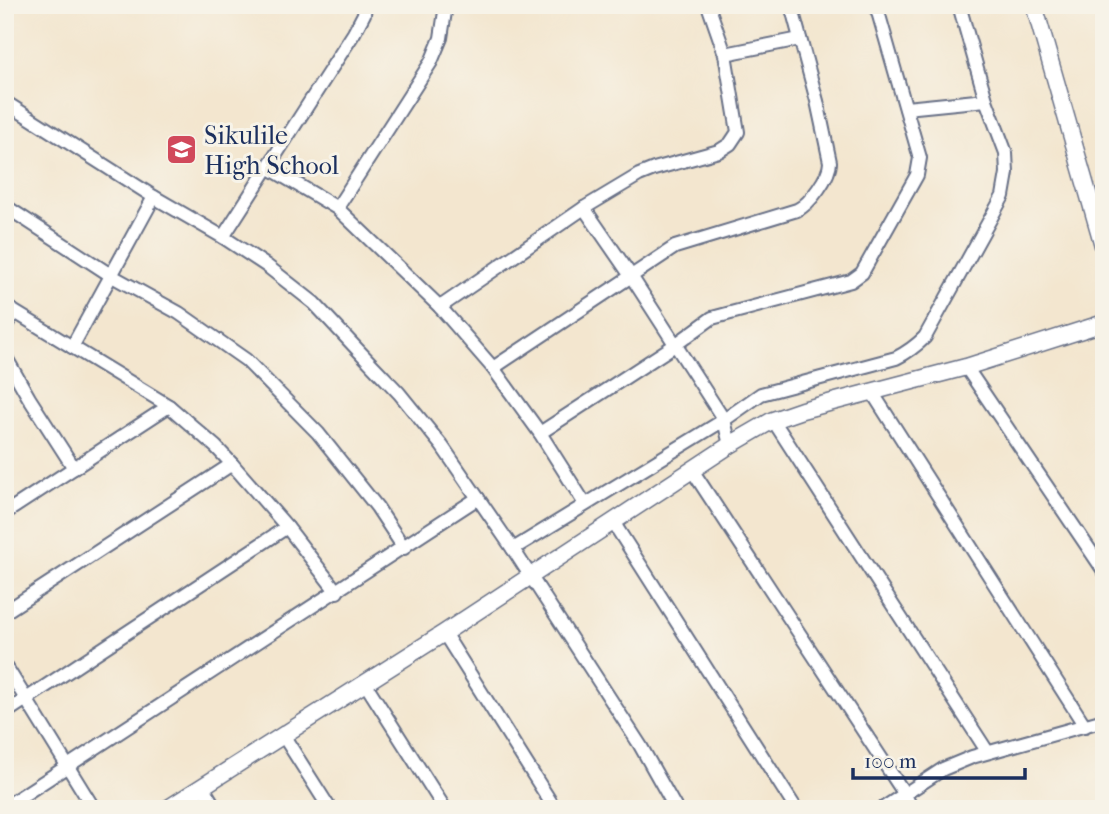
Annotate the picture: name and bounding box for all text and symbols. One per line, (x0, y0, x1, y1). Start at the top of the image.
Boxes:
place label: Sikulile High School (204, 120, 339, 181)
school or university icon: Sikulile High School (164, 133, 198, 167)
scale bar (853, 737, 1025, 781)
text: 100 m (864, 749, 917, 773)

